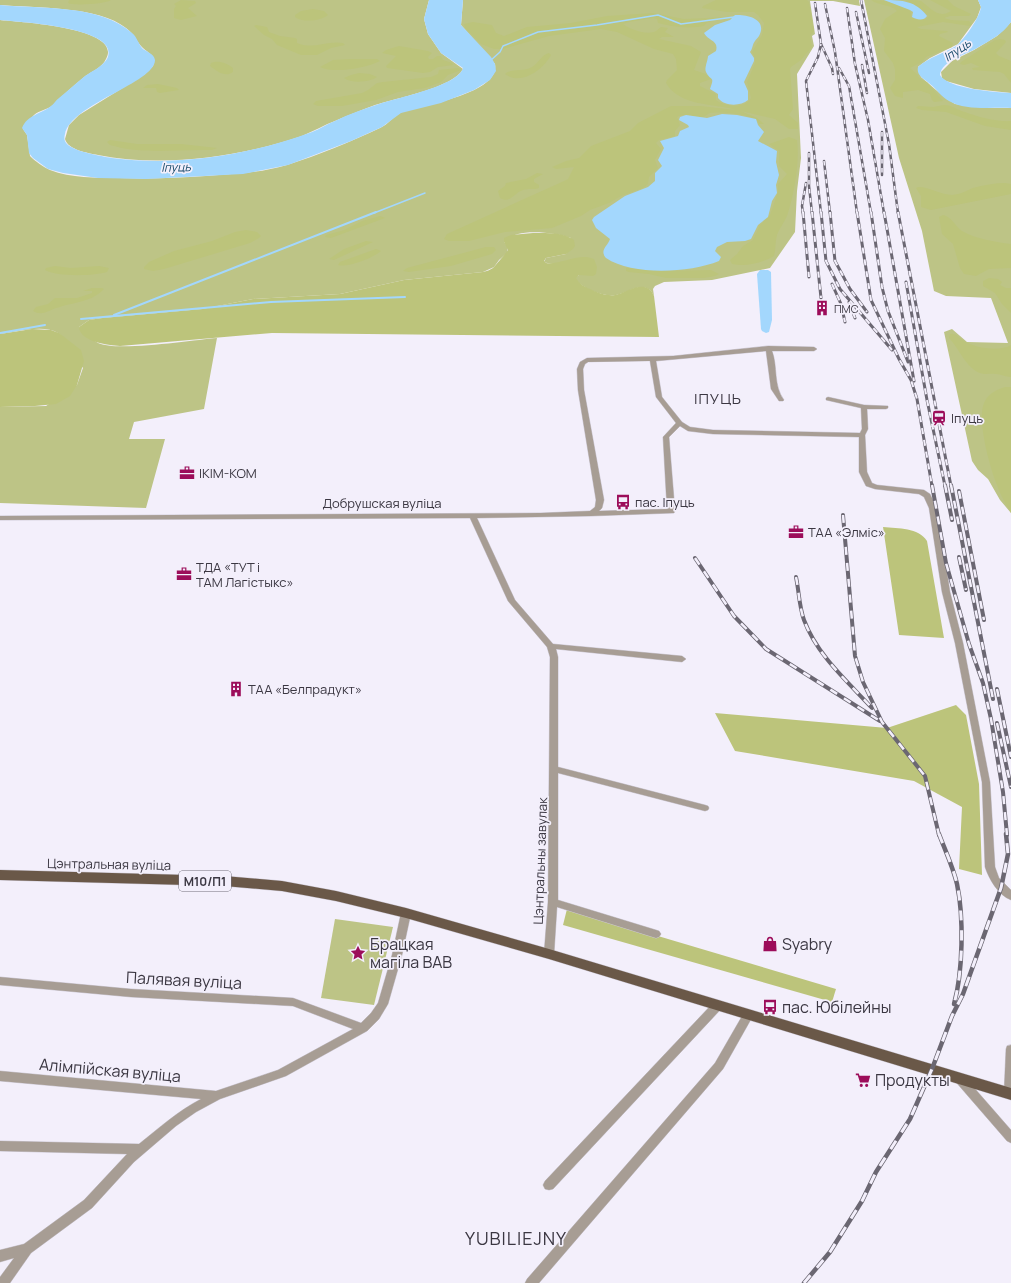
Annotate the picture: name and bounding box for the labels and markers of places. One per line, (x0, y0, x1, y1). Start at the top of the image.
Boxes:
building icon: ПМС (813, 299, 831, 317)
place label: ПМС (834, 301, 859, 316)
station icon: Іпуць (930, 409, 948, 427)
place label: Іпуць (951, 409, 983, 427)
office icon: IKIM-KOM (178, 464, 196, 482)
place label: IKIM-KOM (199, 464, 257, 482)
bus stop icon: пас. Іпуць (614, 493, 632, 511)
place label: пас. Іпуць (635, 493, 695, 511)
office icon: ТАА «Элміс» (787, 523, 805, 541)
place label: ТАА «Элміс» (808, 523, 885, 541)
place label: ТДА «ТУТ і ТАМ Лагістыкс» (196, 558, 293, 591)
office icon: ТДА «ТУТ і ТАМ Лагістыкс» (175, 565, 193, 583)
building icon: ТАА «Белпрадукт» (227, 680, 245, 698)
place label: ТАА «Белпрадукт» (248, 680, 362, 698)
place label: Брацкая магіла ВАВ (370, 933, 452, 973)
place label: Syabry (782, 933, 833, 955)
shop icon: Syabry (761, 935, 779, 953)
place icon: Брацкая магіла ВАВ (349, 944, 367, 962)
place label: пас. Юбілейны (782, 996, 891, 1018)
bus stop icon: пас. Юбілейны (761, 998, 779, 1016)
place label: Продукты (875, 1069, 950, 1091)
supermarket icon: Продукты (854, 1071, 872, 1089)

